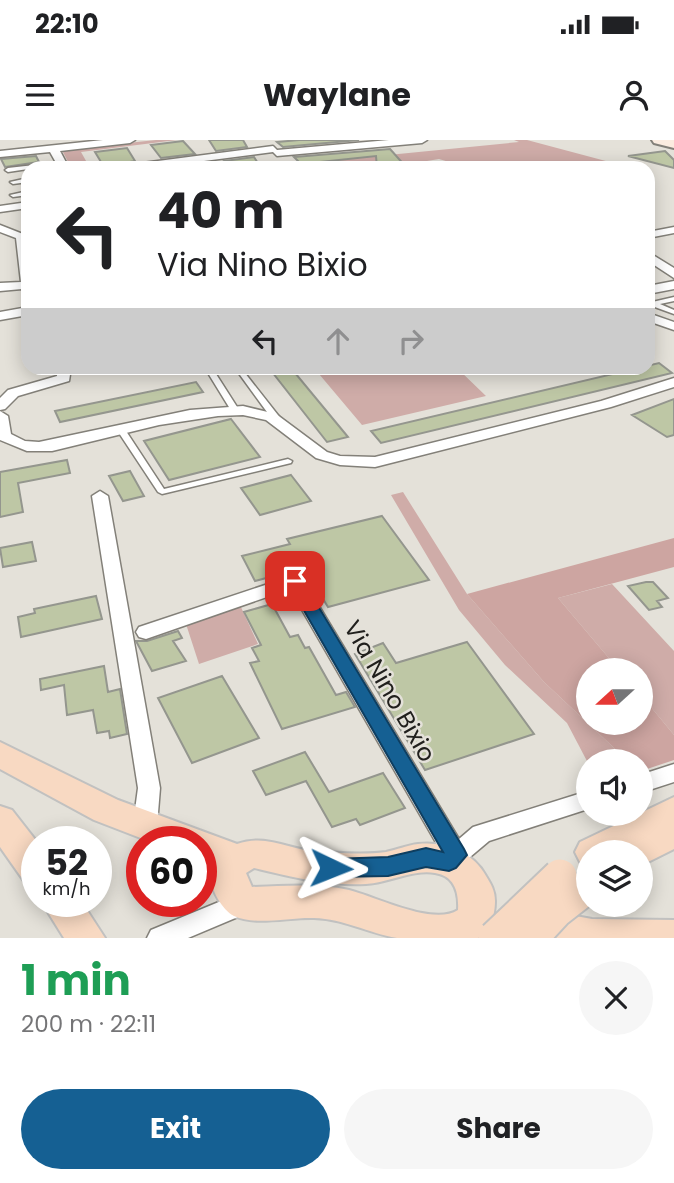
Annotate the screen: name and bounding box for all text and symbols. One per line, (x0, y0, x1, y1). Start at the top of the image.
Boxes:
text: 22:10 (35, 6, 99, 42)
text: Waylane (263, 72, 411, 117)
icon: menu (21, 76, 59, 114)
icon: person (615, 76, 653, 114)
text: 40 m (157, 177, 284, 245)
icon: left (42, 189, 133, 280)
text: Via Nino Bixio (157, 242, 368, 287)
icon: left (246, 322, 284, 360)
icon: ahead (319, 322, 357, 360)
icon: right (392, 322, 430, 360)
pin (265, 551, 325, 611)
icon: arrive (276, 562, 314, 600)
street label: Via Nino Bixio (336, 614, 444, 768)
north arrow (576, 658, 653, 735)
map controls (576, 658, 653, 917)
button: sound (576, 749, 653, 826)
speed limit sign: 60 (126, 826, 217, 917)
position arrow (294, 831, 368, 905)
text: 52 (45, 838, 88, 887)
button: layers (576, 840, 653, 917)
text: km/h (43, 876, 90, 901)
text: 1 min (21, 951, 131, 1010)
button: close (579, 961, 653, 1035)
text: 200 m · 22:11 (21, 1008, 156, 1040)
button: Exit (21, 1089, 330, 1169)
button: Share (344, 1089, 653, 1169)

